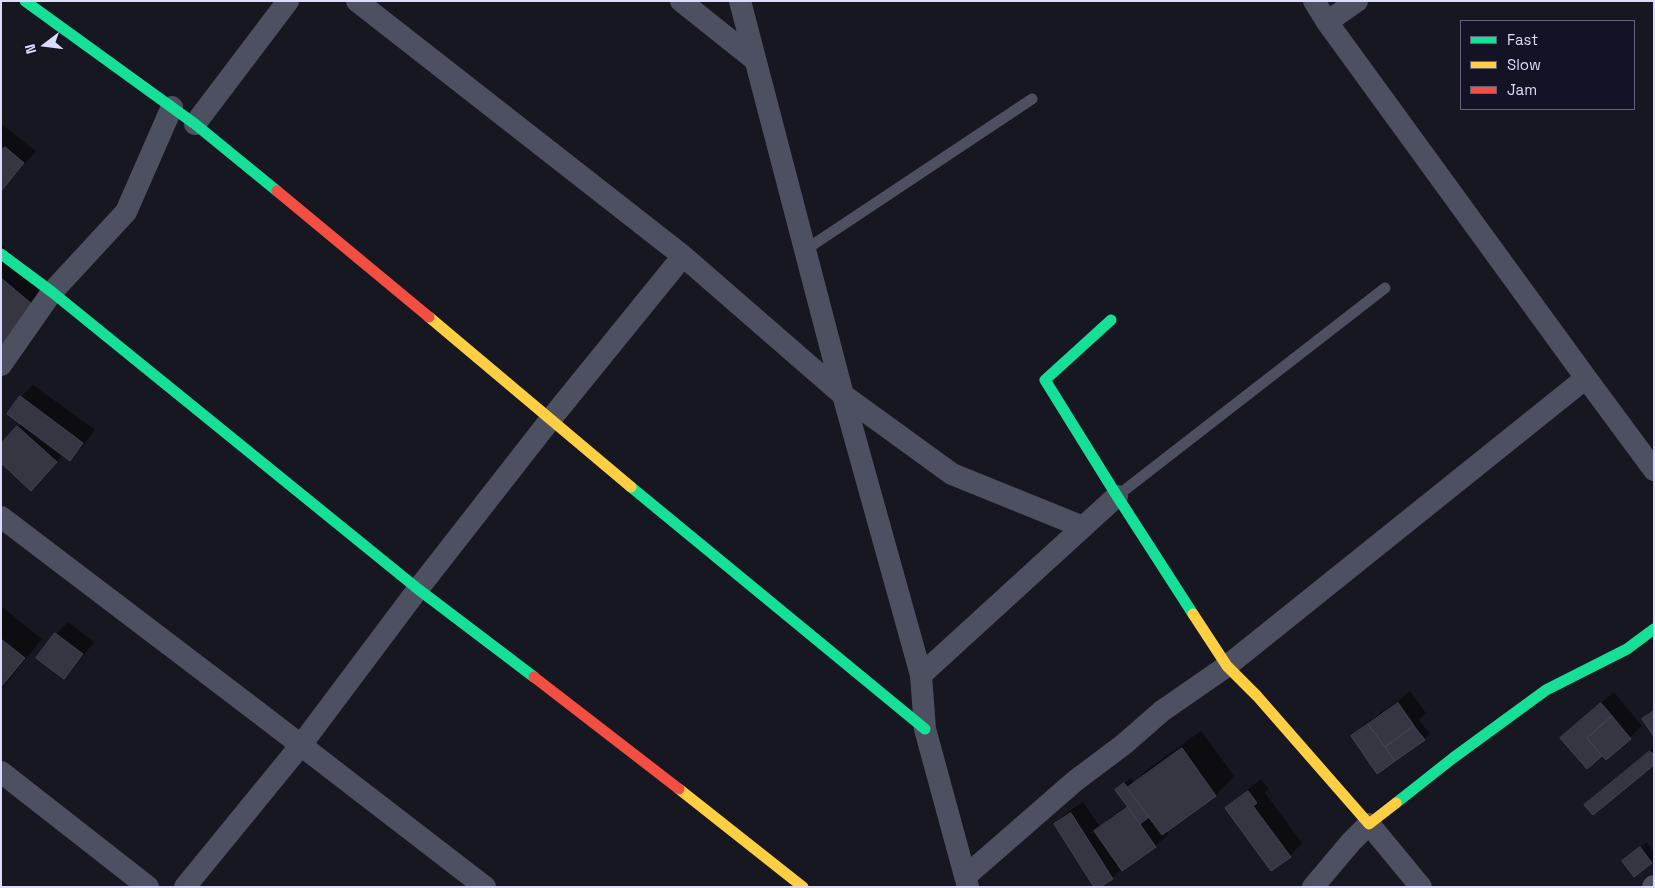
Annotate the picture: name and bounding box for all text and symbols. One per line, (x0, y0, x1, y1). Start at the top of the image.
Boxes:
north arrow (20, 20, 70, 70)
legend (1460, 20, 1635, 110)
text: Fast (1507, 30, 1538, 49)
text: N (21, 42, 40, 56)
text: Slow (1507, 55, 1541, 74)
text: Jam (1507, 80, 1537, 99)

